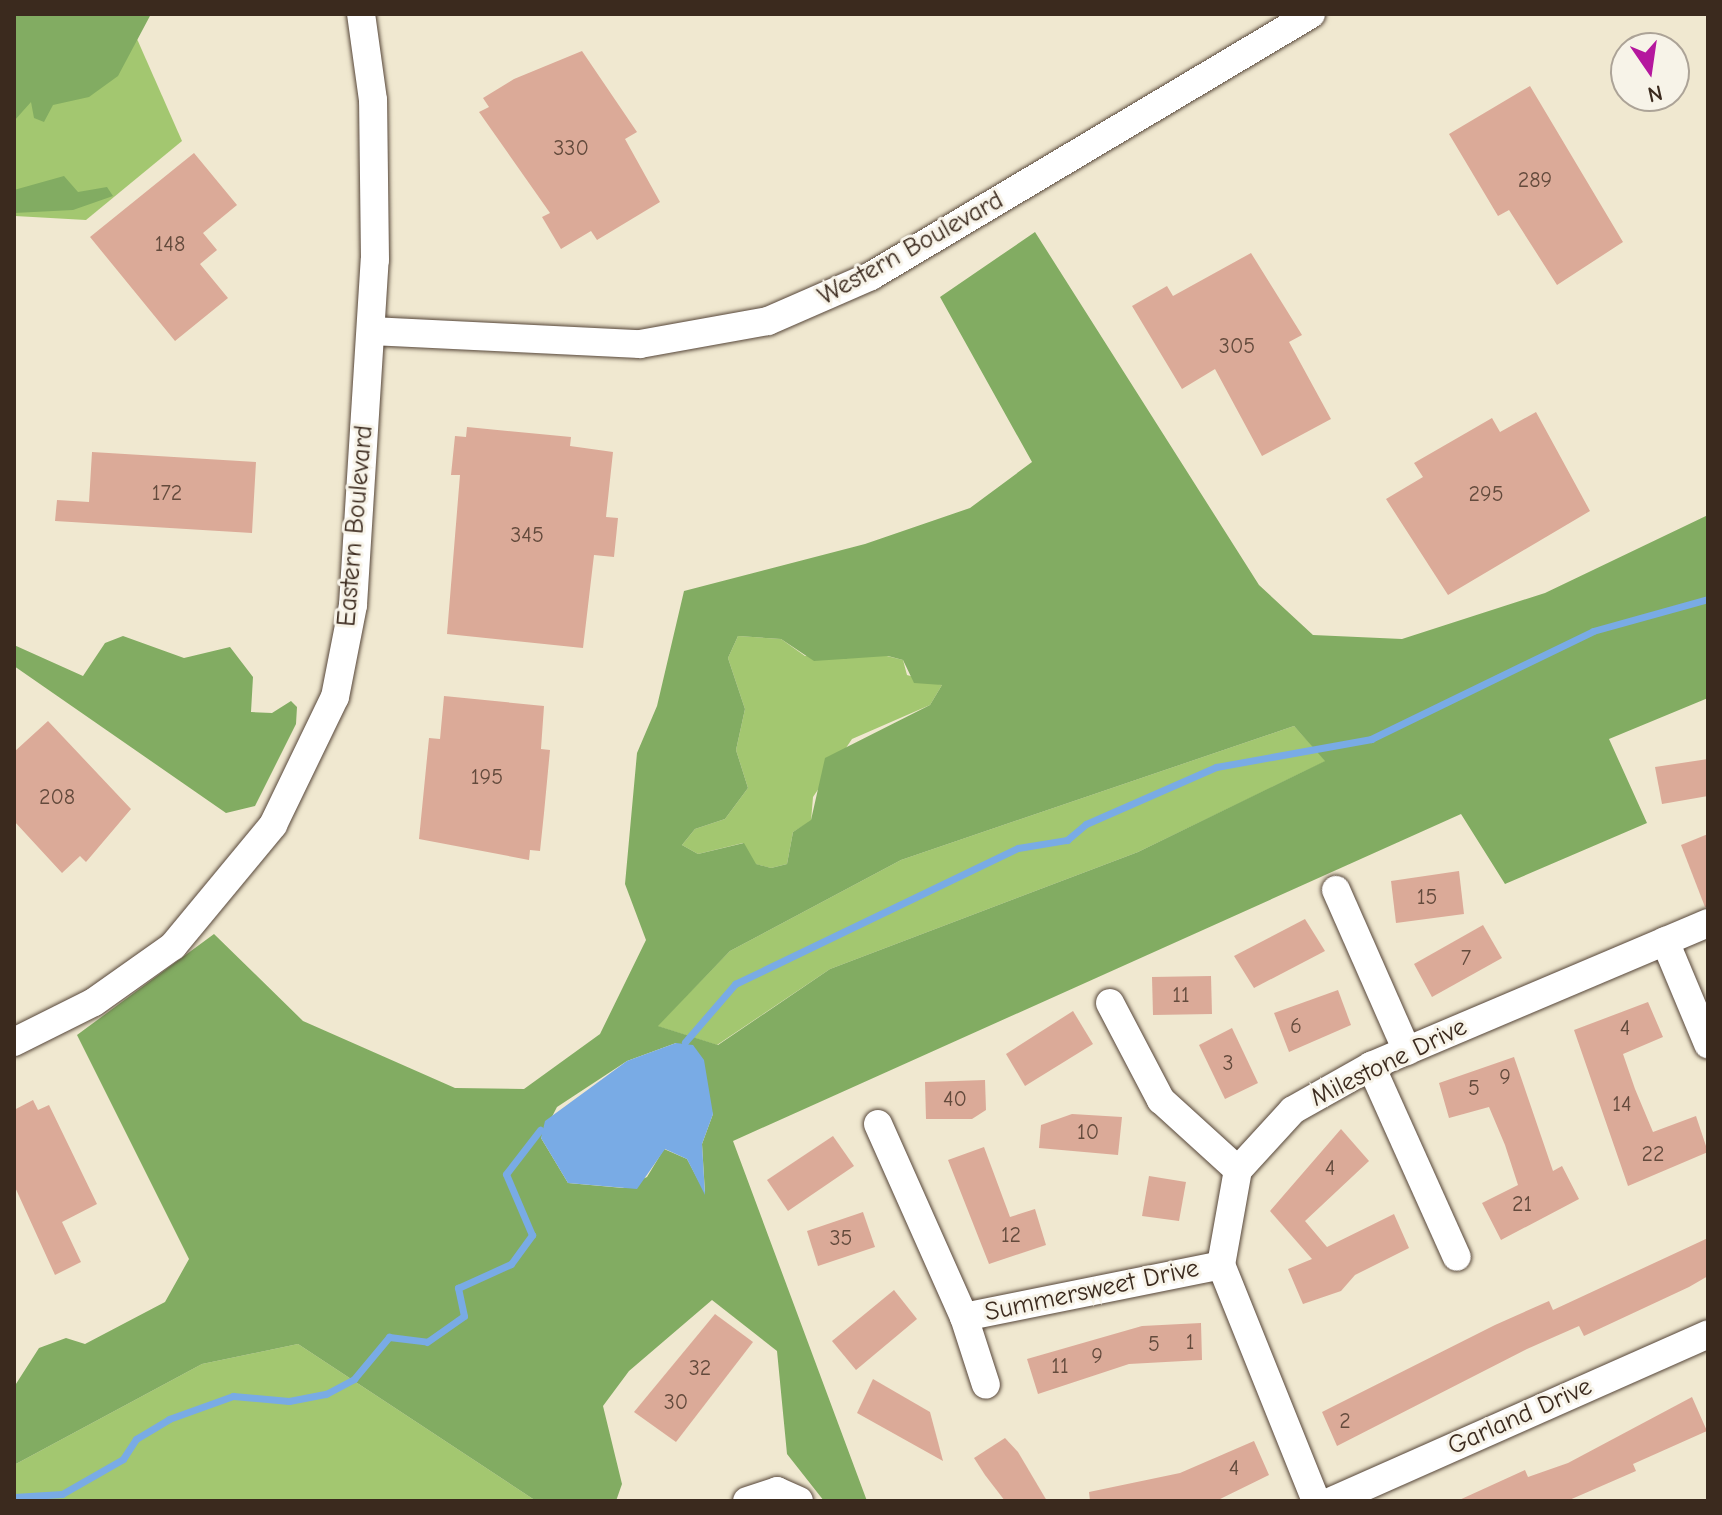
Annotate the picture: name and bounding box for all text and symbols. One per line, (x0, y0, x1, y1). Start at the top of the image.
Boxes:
north arrow (1610, 32, 1690, 112)
text: N (1645, 79, 1665, 108)
house number: 330 (553, 136, 589, 162)
house number: 289 (1518, 168, 1552, 194)
street label: Western Boulevard (813, 185, 1009, 313)
house number: 148 (155, 232, 185, 258)
house number: 305 (1219, 334, 1255, 360)
street label: Eastern Boulevard (332, 424, 380, 628)
house number: 172 (152, 481, 182, 507)
house number: 295 (1468, 482, 1504, 508)
house number: 345 (510, 523, 544, 549)
house number: 195 (471, 765, 503, 791)
house number: 208 (39, 785, 75, 811)
house number: 15 (1417, 885, 1437, 911)
house number: 7 (1461, 946, 1471, 972)
house number: 11 (1172, 983, 1190, 1009)
street label: Milestone Drive (1306, 1012, 1472, 1114)
house number: 6 (1290, 1014, 1302, 1040)
house number: 4 (1620, 1016, 1630, 1042)
house number: 3 (1222, 1051, 1234, 1077)
house number: 9 (1499, 1065, 1511, 1091)
house number: 5 (1468, 1076, 1480, 1102)
house number: 40 (943, 1087, 967, 1113)
house number: 14 (1612, 1092, 1632, 1118)
house number: 10 (1077, 1120, 1099, 1146)
house number: 22 (1641, 1142, 1665, 1168)
house number: 4 (1325, 1156, 1335, 1182)
house number: 21 (1512, 1192, 1532, 1218)
house number: 12 (1001, 1223, 1021, 1249)
house number: 35 (829, 1226, 853, 1252)
street label: Summersweet Drive (982, 1253, 1202, 1329)
house number: 1 (1186, 1330, 1194, 1356)
house number: 5 (1148, 1332, 1160, 1358)
house number: 9 (1091, 1344, 1103, 1370)
house number: 11 (1051, 1354, 1069, 1380)
house number: 32 (689, 1356, 711, 1382)
street label: Garland Drive (1443, 1371, 1597, 1463)
house number: 30 (664, 1390, 688, 1416)
house number: 2 (1339, 1409, 1351, 1435)
house number: 4 (1229, 1456, 1239, 1482)

